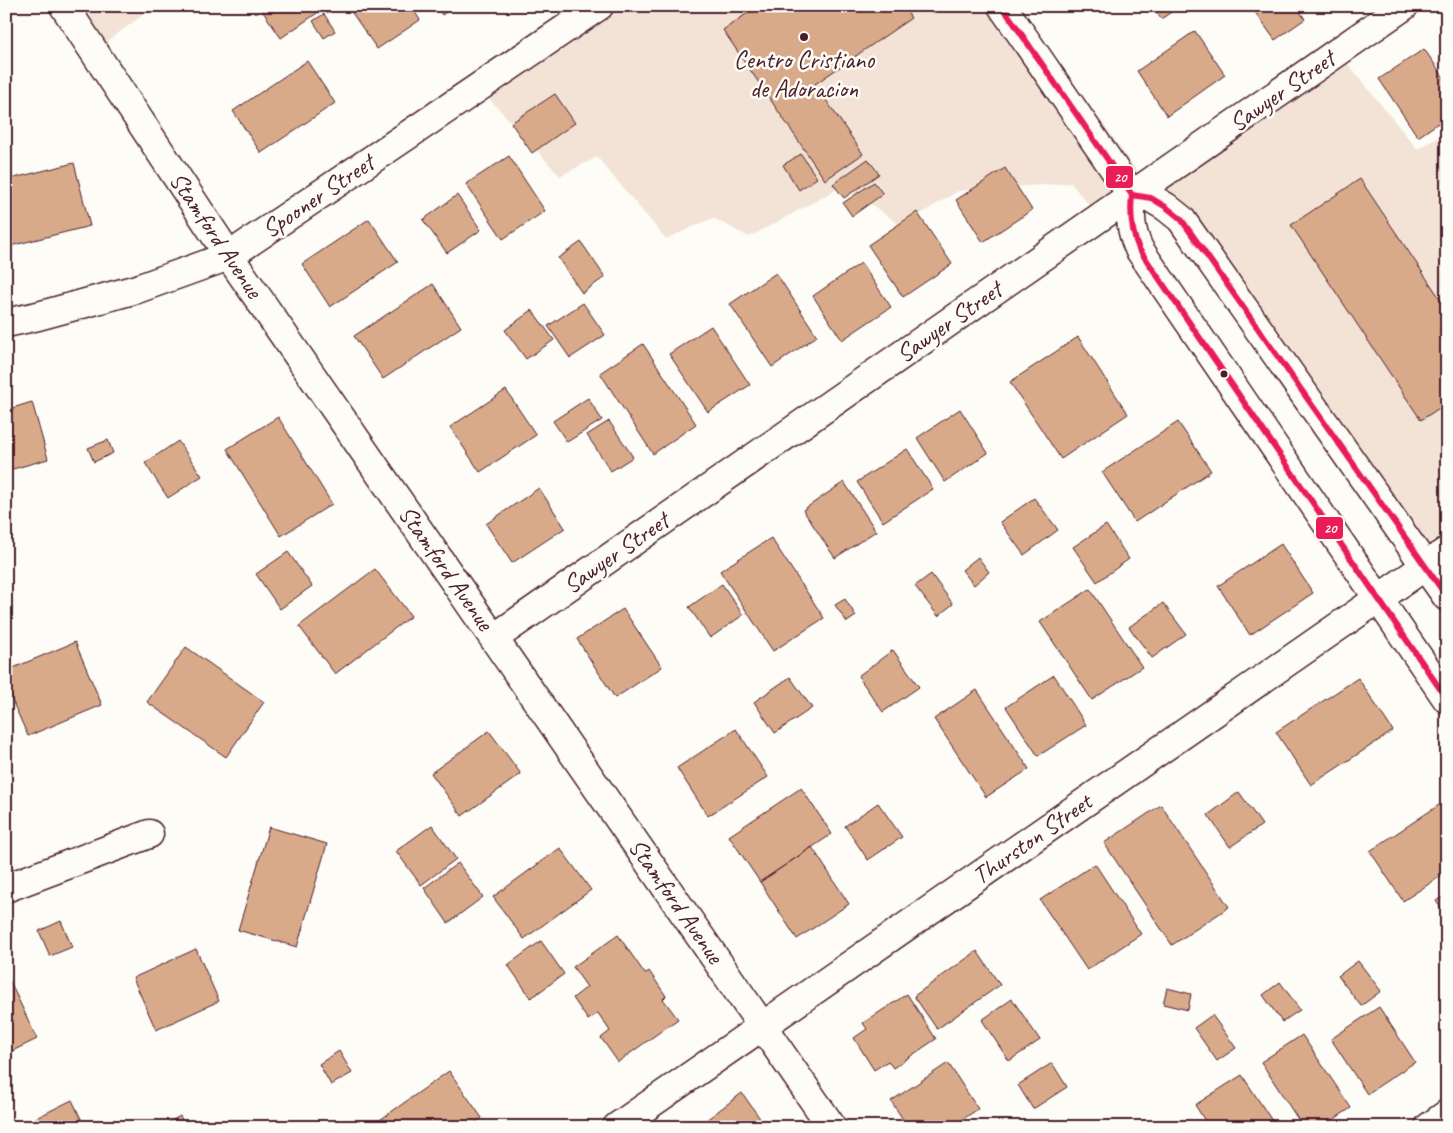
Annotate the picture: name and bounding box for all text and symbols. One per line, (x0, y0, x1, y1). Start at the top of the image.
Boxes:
marker: Centro Cristiano de Adoracion (798, 31, 810, 43)
street label: Sawyer Street (1223, 41, 1344, 139)
place label: Centro Cristiano de Adoracion (734, 44, 875, 105)
street label: Spooner Street (256, 145, 383, 245)
line badge: 20 (1105, 165, 1134, 189)
street label: Stamford Avenue (162, 166, 271, 306)
text: 20 (1114, 169, 1128, 186)
street label: Sawyer Street (890, 272, 1011, 370)
unlabelled marker (1219, 369, 1229, 379)
street label: Stamford Avenue (391, 499, 502, 638)
street label: Sawyer Street (557, 503, 678, 601)
line badge: 20 (1315, 516, 1344, 540)
text: 20 (1324, 520, 1338, 537)
street label: Thurston Street (966, 785, 1100, 892)
street label: Stamford Avenue (621, 832, 732, 971)

